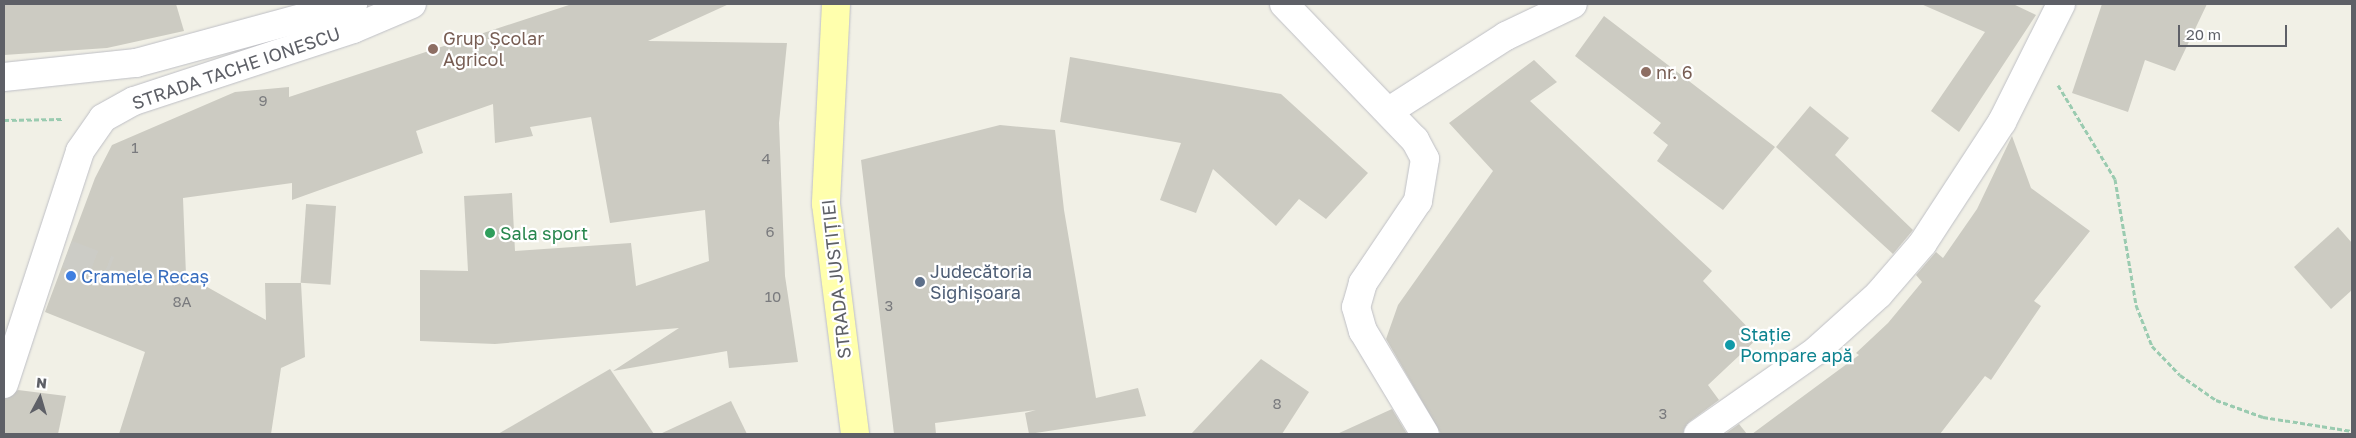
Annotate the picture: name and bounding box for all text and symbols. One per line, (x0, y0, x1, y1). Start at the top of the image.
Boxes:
scale bar (2181, 15, 2290, 47)
street label: STRADA TACHE IONESCU (129, 22, 343, 114)
text: 20 m (2186, 25, 2221, 43)
place label: Grup Școlar Agricol (443, 28, 544, 70)
marker: Grup Școlar Agricol (427, 43, 439, 55)
place label: nr. 6 (1656, 61, 1693, 83)
marker: nr. 6 (1640, 66, 1652, 78)
house number: 9 (258, 92, 268, 110)
house number: 1 (131, 139, 139, 157)
house number: 4 (761, 150, 771, 168)
street label: STRADA JUSTIȚIEI (817, 198, 855, 360)
place label: Sala sport (500, 222, 588, 244)
house number: 6 (765, 223, 775, 241)
marker: Sala sport (484, 227, 496, 239)
place label: Judecătoria Sighișoara (930, 261, 1032, 304)
place label: Cramele Recaș (81, 265, 209, 287)
marker: Cramele Recaș (65, 270, 77, 282)
marker: Judecătoria Sighișoara (914, 276, 926, 288)
house number: 10 (765, 288, 781, 306)
house number: 8A (172, 293, 192, 311)
house number: 3 (885, 297, 893, 315)
place label: Stație Pompare apă (1740, 324, 1853, 366)
marker: Stație Pompare apă (1724, 339, 1736, 351)
north arrow (15, 373, 65, 423)
text: N (35, 374, 48, 392)
house number: 8 (1272, 395, 1282, 413)
house number: 3 (1659, 405, 1667, 423)

